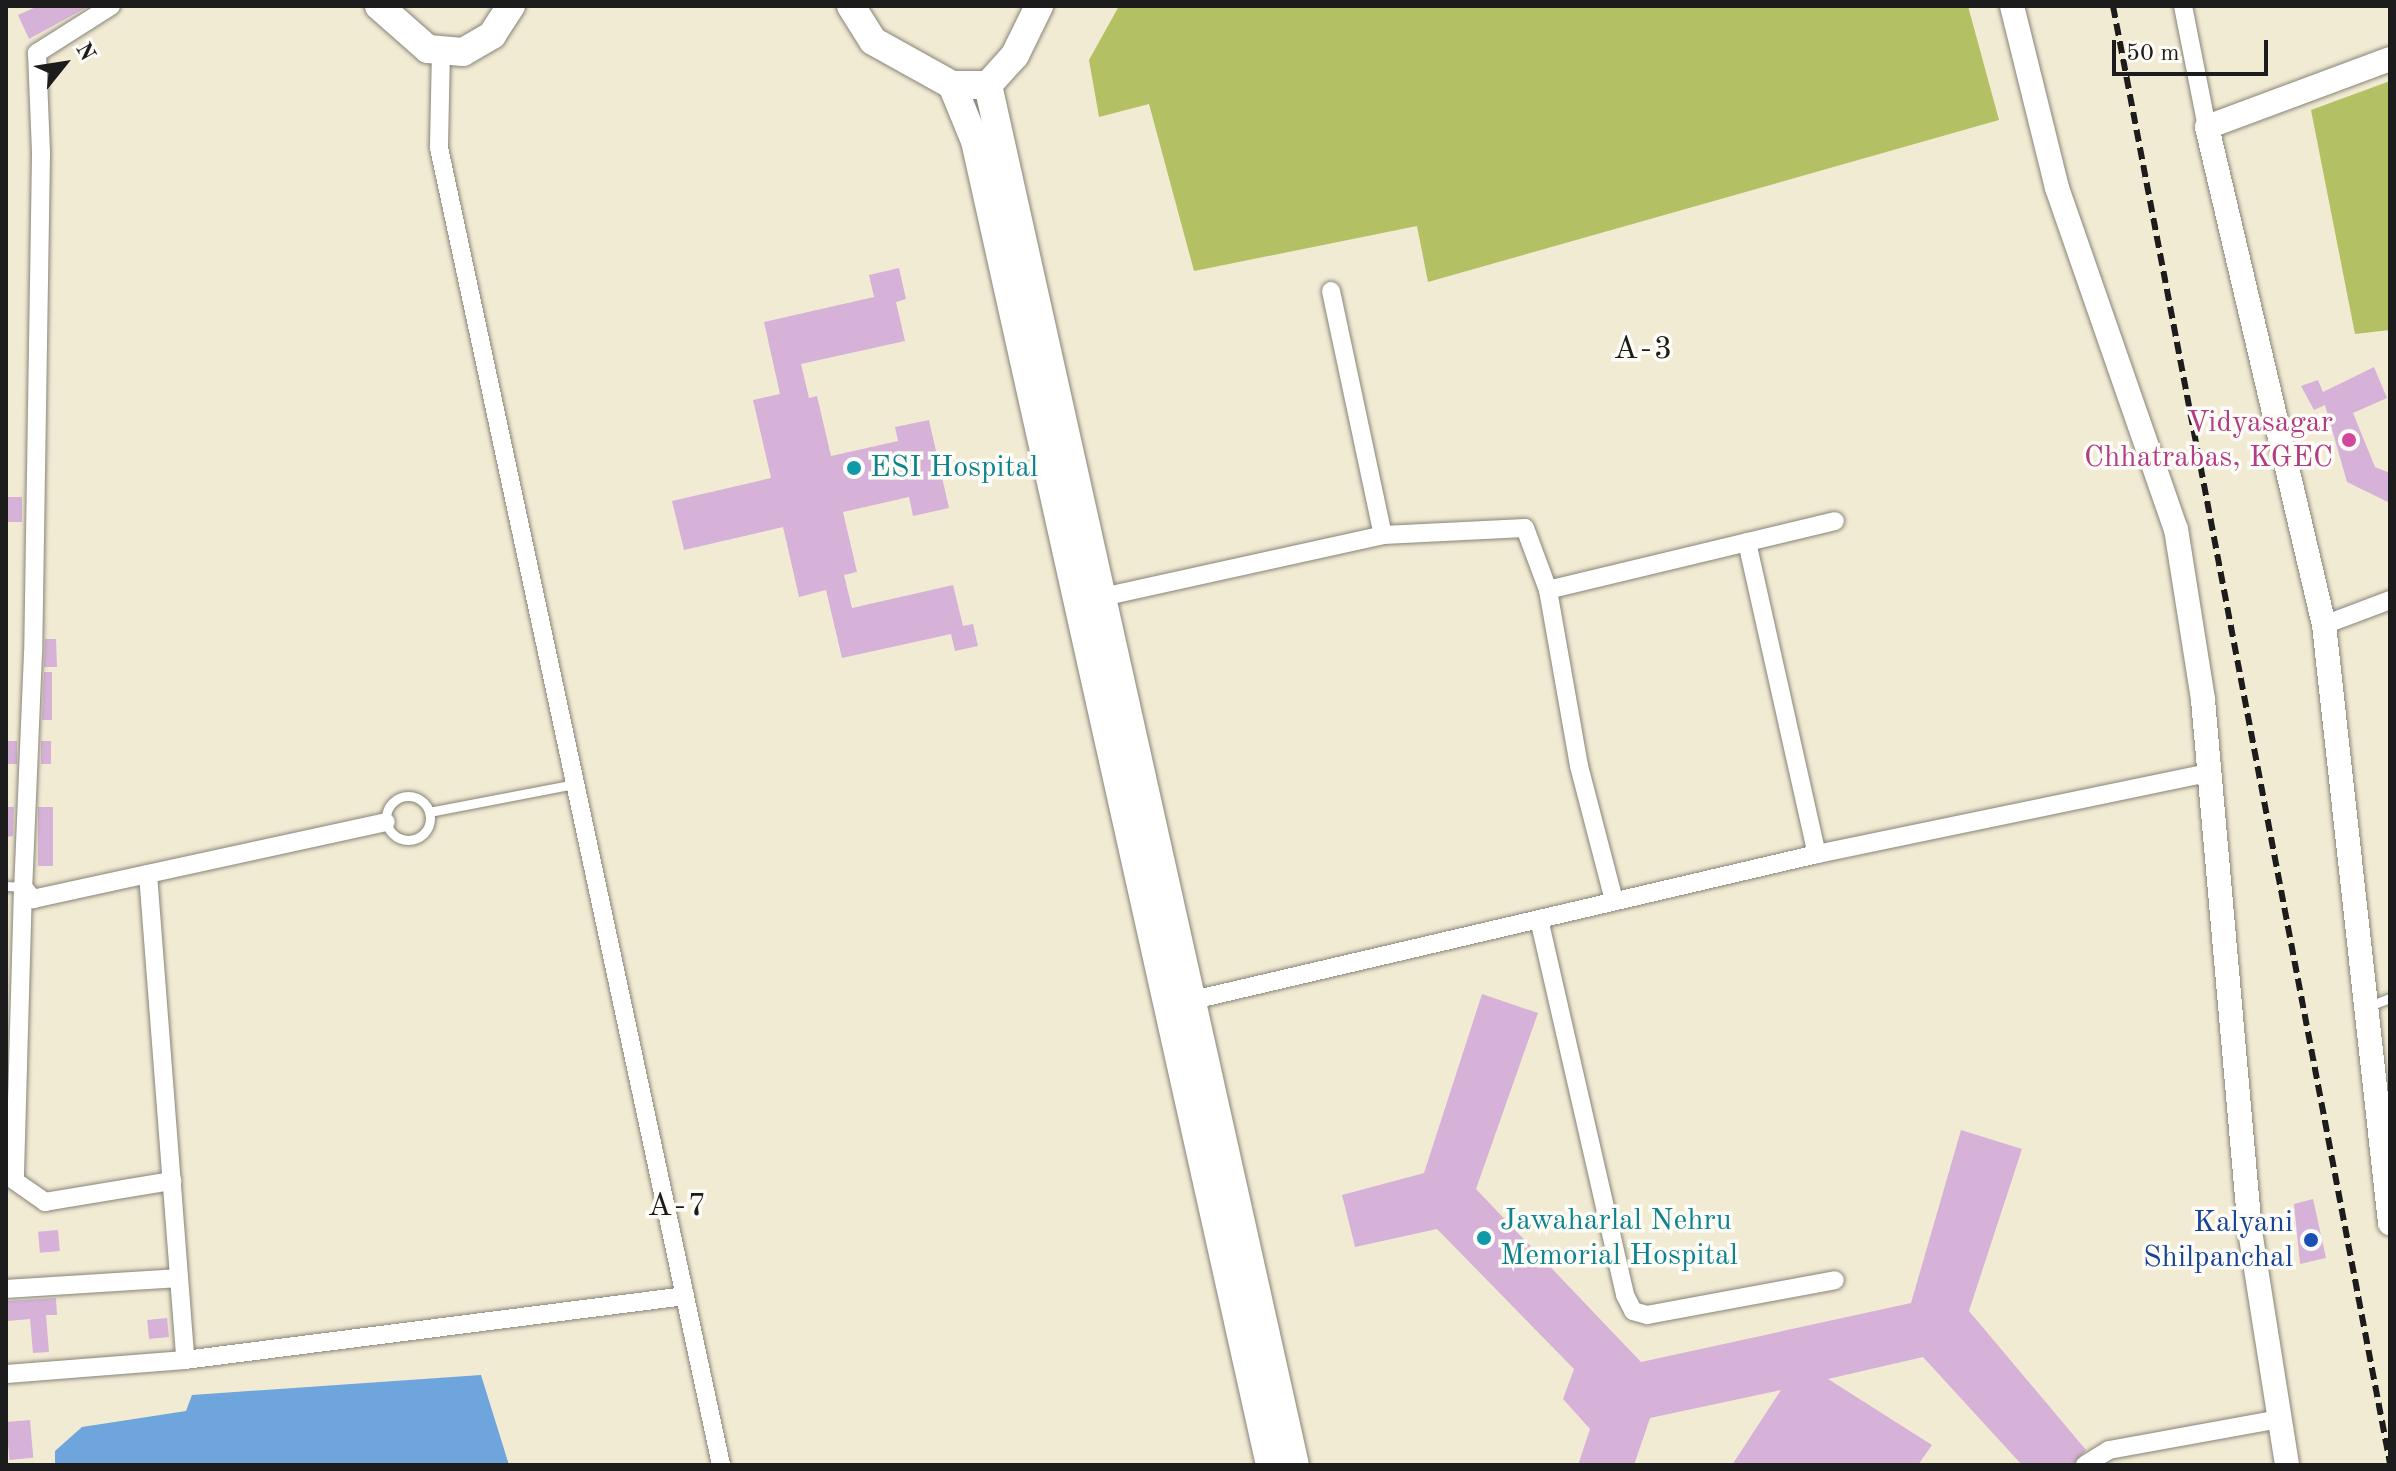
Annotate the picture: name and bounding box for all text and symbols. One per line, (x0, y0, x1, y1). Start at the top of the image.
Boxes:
north arrow (24, 24, 104, 104)
scale bar (2116, 24, 2272, 74)
text: N (71, 39, 99, 65)
text: 50 m (2126, 42, 2180, 66)
district label: A-3 (1614, 331, 1674, 369)
place label: Vidyasagar Chhatrabas, KGEC (2084, 405, 2333, 476)
marker: Vidyasagar Chhatrabas, KGEC (2340, 431, 2358, 449)
place label: ESI Hospital (870, 450, 1038, 486)
marker: ESI Hospital (845, 459, 863, 477)
district label: A-7 (648, 1188, 708, 1226)
place label: Jawaharlal Nehru Memorial Hospital (1500, 1203, 1738, 1274)
place label: Kalyani Shilpanchal (2143, 1205, 2293, 1276)
marker: Jawaharlal Nehru Memorial Hospital (1475, 1229, 1493, 1247)
marker: Kalyani Shilpanchal (2300, 1229, 2322, 1251)

